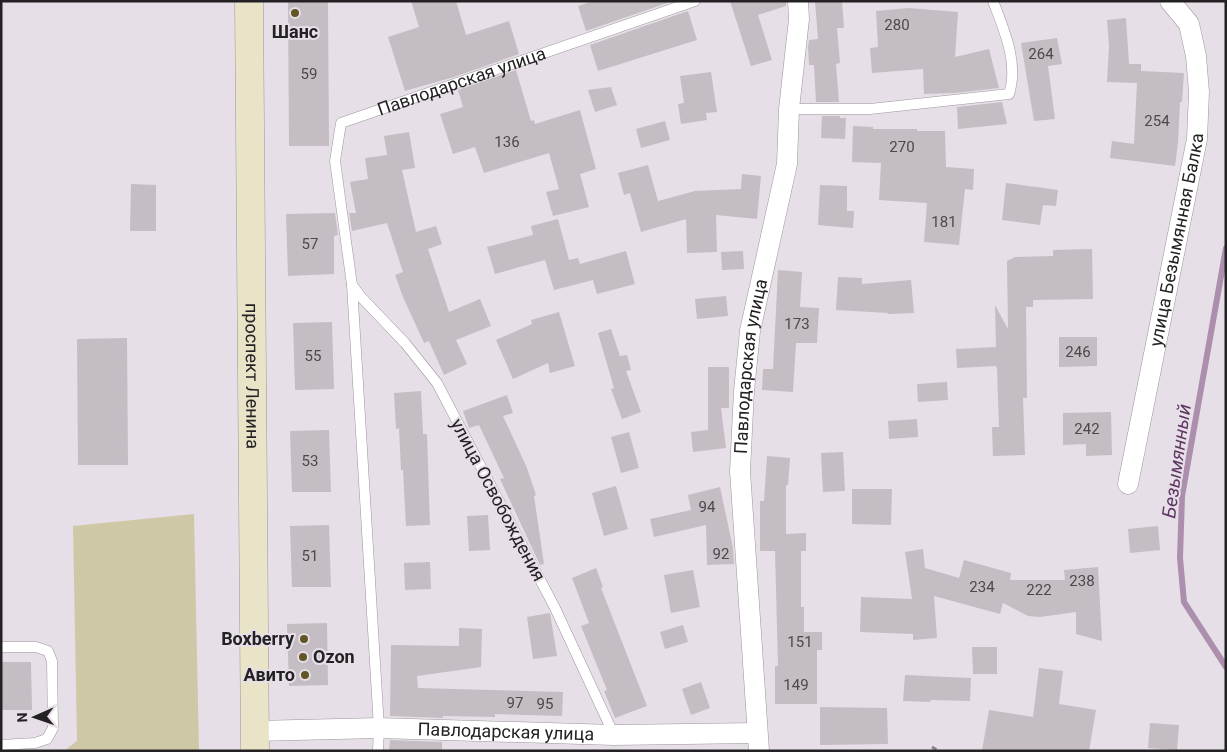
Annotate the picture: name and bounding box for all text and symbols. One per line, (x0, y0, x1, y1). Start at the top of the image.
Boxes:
marker: Шанс (289, 7, 301, 19)
house number: 280 (884, 16, 910, 34)
place label: Шанс (272, 21, 318, 42)
street label: Павлодарская улица (375, 42, 548, 120)
house number: 264 (1028, 45, 1054, 63)
house number: 59 (301, 65, 317, 83)
house number: 254 (1144, 112, 1170, 130)
house number: 136 (494, 133, 520, 151)
street label: улица Безымянная Балка (1145, 133, 1207, 348)
house number: 270 (889, 138, 915, 156)
house number: 181 (931, 213, 957, 231)
house number: 57 (302, 235, 318, 253)
street label: Павлодарская улица (730, 277, 771, 454)
street label: проспект Ленина (241, 303, 264, 449)
house number: 173 (784, 315, 810, 333)
house number: 246 (1065, 343, 1091, 361)
house number: 55 (305, 347, 321, 365)
water label: Безымянный (1157, 402, 1196, 520)
street label: улица Освобождения (447, 415, 550, 585)
house number: 242 (1074, 420, 1100, 438)
house number: 53 (302, 452, 318, 470)
house number: 94 (699, 498, 716, 516)
house number: 92 (713, 545, 729, 563)
house number: 51 (302, 547, 318, 565)
house number: 238 (1069, 572, 1095, 590)
house number: 234 (969, 578, 995, 596)
house number: 222 (1026, 581, 1052, 599)
place label: Boxberry (221, 628, 295, 649)
marker: Boxberry (298, 633, 310, 645)
house number: 151 (787, 633, 813, 651)
place label: Ozon (313, 646, 355, 667)
marker: Ozon (297, 651, 309, 663)
place label: Авито (243, 664, 295, 685)
marker: Авито (299, 669, 311, 681)
house number: 149 (783, 676, 809, 694)
north arrow (10, 692, 60, 742)
house number: 97 (507, 694, 523, 712)
house number: 95 (537, 695, 553, 713)
text: N (14, 712, 30, 723)
street label: Павлодарская улица (417, 718, 594, 744)

